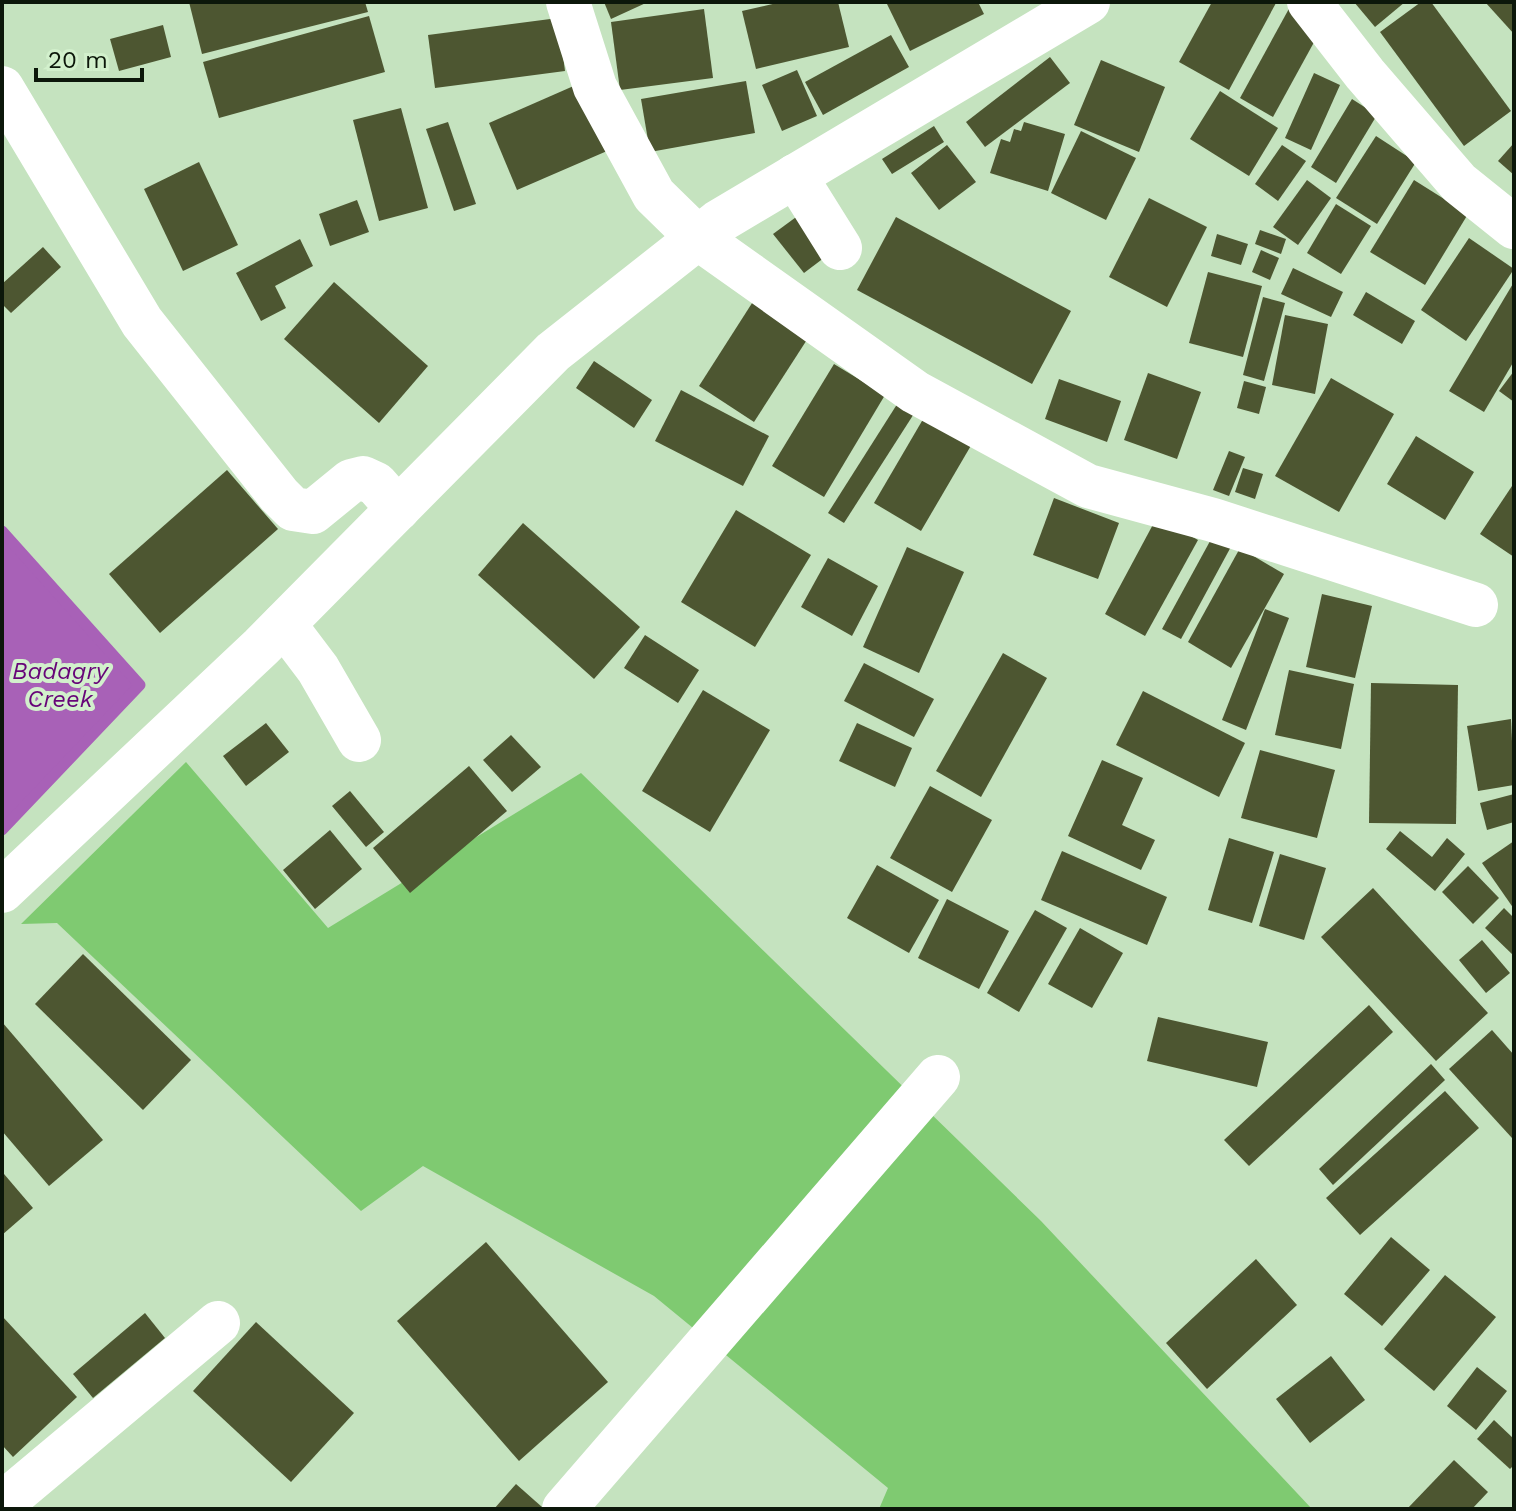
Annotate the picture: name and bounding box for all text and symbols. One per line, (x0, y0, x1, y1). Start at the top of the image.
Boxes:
scale bar (36, 32, 142, 82)
text: 20 m (48, 46, 108, 74)
water label: Badagry Creek (12, 657, 110, 713)

